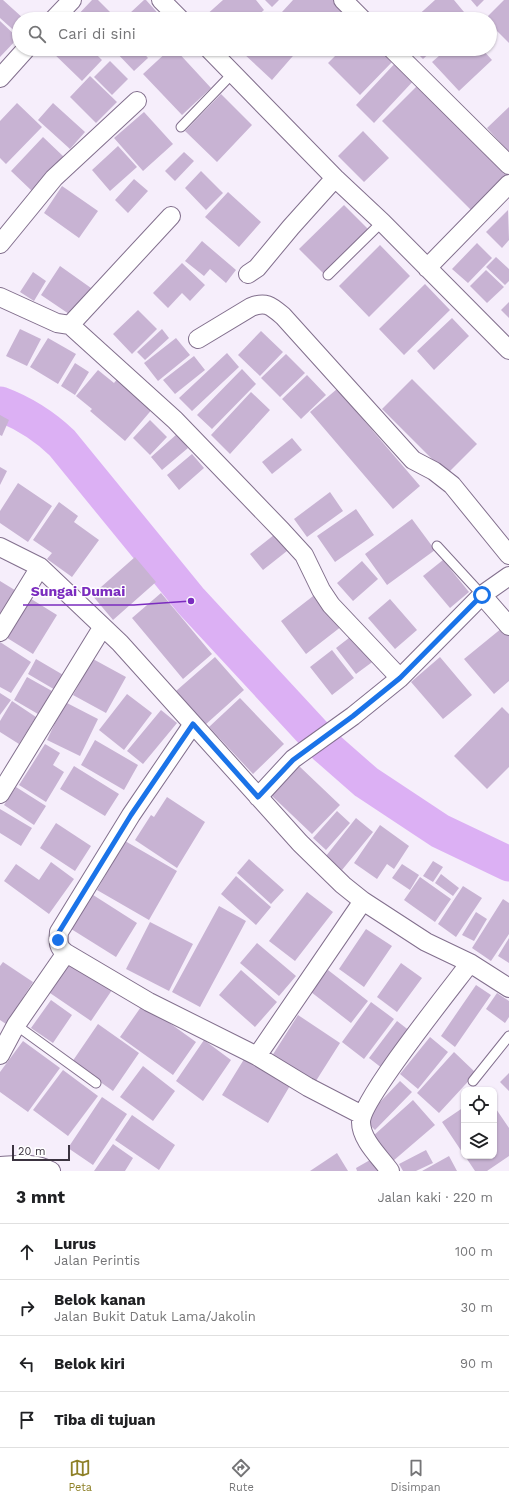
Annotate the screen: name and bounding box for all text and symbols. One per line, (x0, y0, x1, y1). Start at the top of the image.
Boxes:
search box (12, 12, 497, 56)
icon: search (26, 23, 48, 45)
text: Cari di sini (58, 25, 136, 43)
callout: Sungai Dumai (23, 579, 134, 605)
text: Sungai Dumai (31, 583, 125, 599)
route start (473, 586, 491, 604)
route end (49, 931, 67, 949)
map controls (461, 1087, 497, 1159)
button: locate (461, 1087, 497, 1123)
button: layers (461, 1123, 497, 1159)
scale bar (12, 1143, 70, 1162)
text: 20 m (18, 1145, 46, 1158)
text: 3 mnt (16, 1187, 65, 1207)
text: Jalan kaki · 220 m (377, 1190, 493, 1205)
text: Lurus (54, 1235, 96, 1253)
icon: ahead (16, 1241, 38, 1263)
text: 100 m (455, 1244, 493, 1259)
text: Jalan Perintis (54, 1253, 140, 1268)
text: Belok kanan (54, 1291, 145, 1309)
icon: right (16, 1297, 38, 1319)
text: 30 m (461, 1300, 493, 1315)
text: Jalan Bukit Datuk Lama/Jakolin (54, 1309, 256, 1324)
icon: left (16, 1353, 38, 1375)
text: Belok kiri (54, 1355, 125, 1373)
text: 90 m (460, 1356, 493, 1371)
icon: arrive (16, 1409, 38, 1431)
text: Tiba di tujuan (54, 1411, 156, 1429)
tab: Peta (68, 1457, 92, 1494)
tab: Rute (229, 1457, 254, 1494)
tab: Disimpan (391, 1457, 441, 1494)

